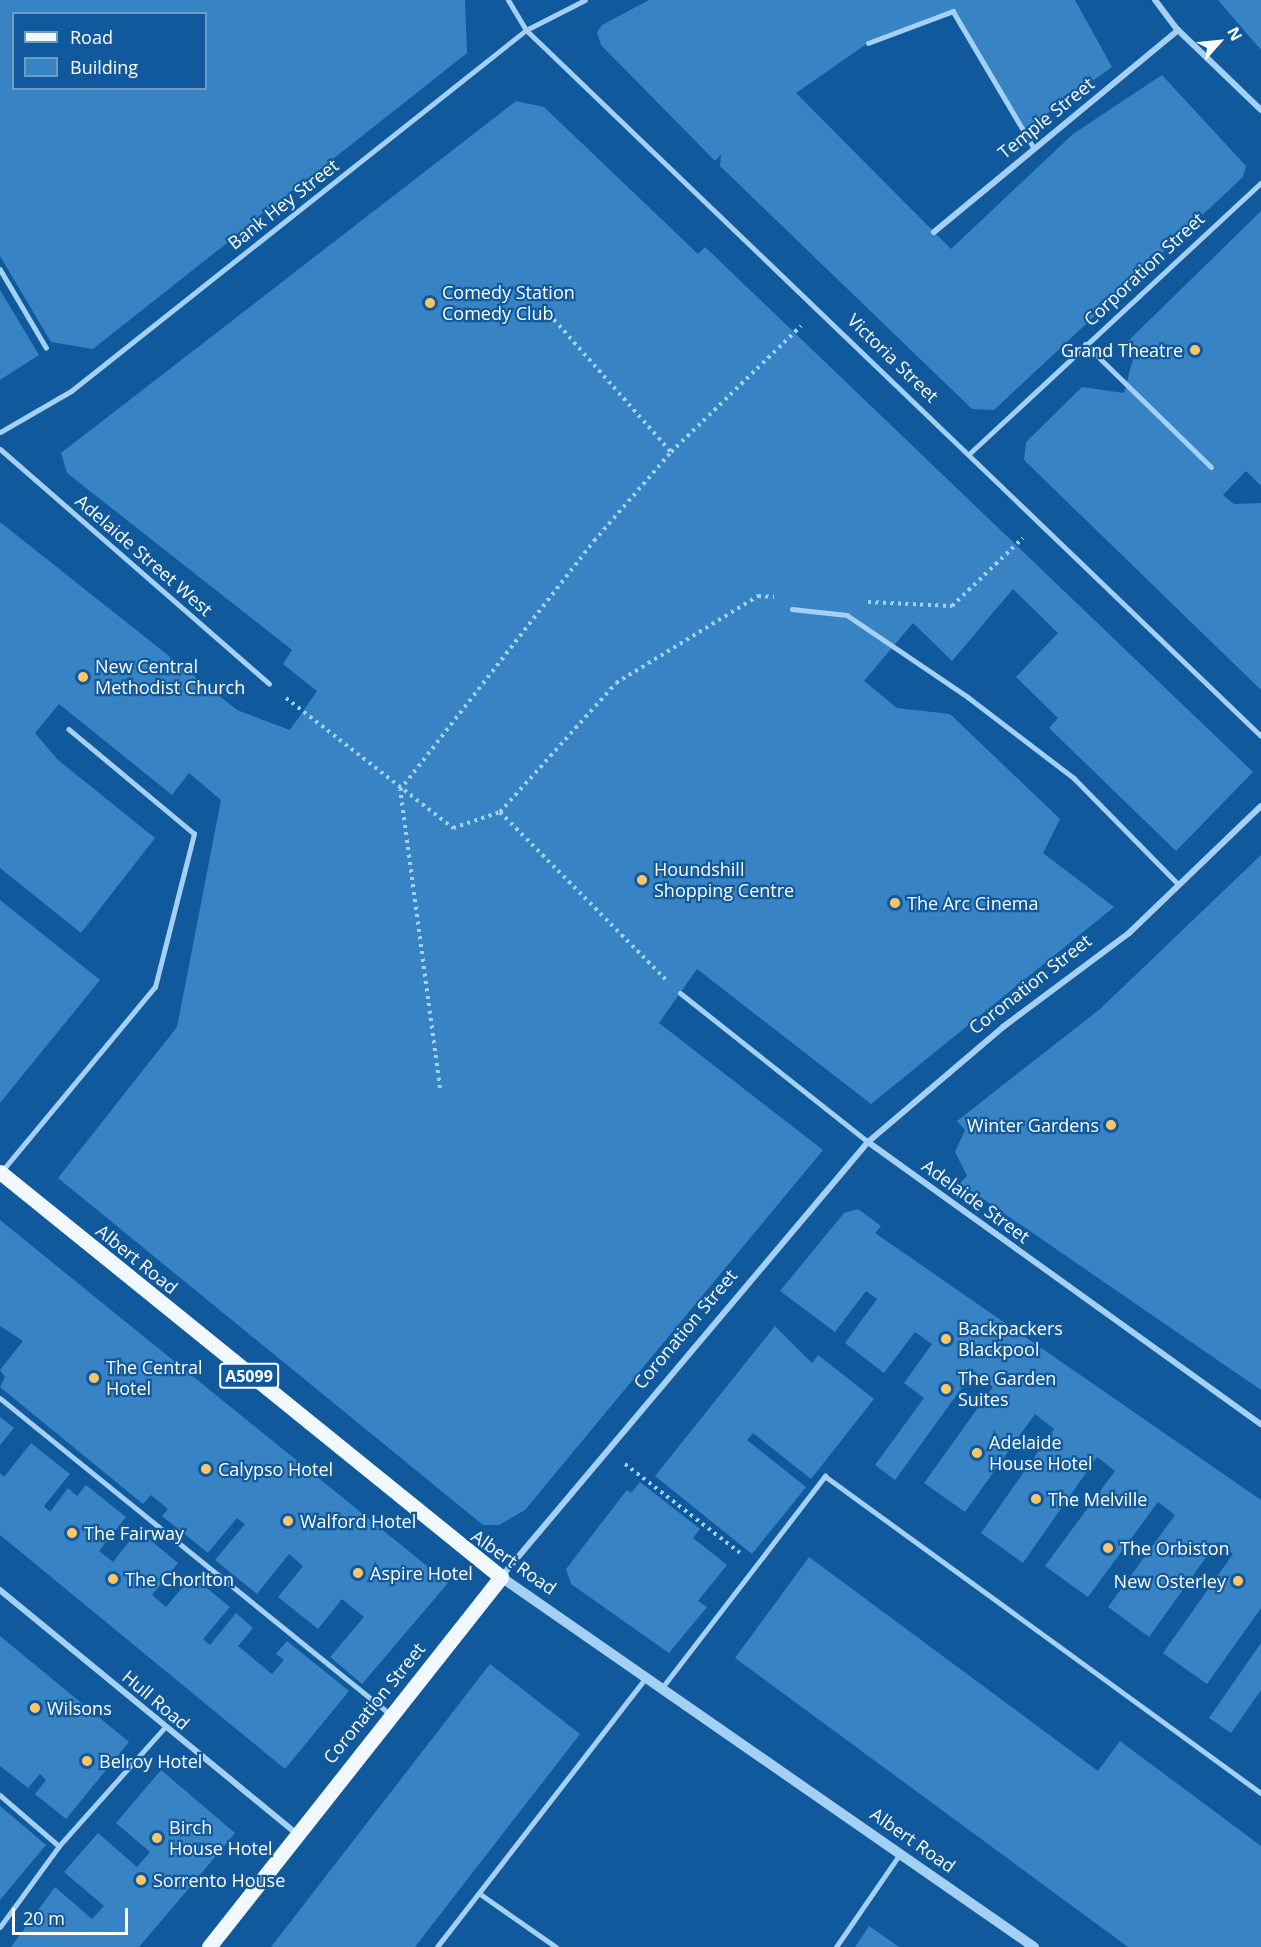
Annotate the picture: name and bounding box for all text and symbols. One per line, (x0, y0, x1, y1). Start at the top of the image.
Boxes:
legend (12, 12, 207, 90)
north arrow (1189, 12, 1249, 72)
text: N (1222, 23, 1248, 45)
text: Road (70, 25, 113, 49)
text: Building (70, 55, 138, 79)
street label: Temple Street (994, 73, 1098, 163)
street label: Bank Hey Street (223, 154, 343, 254)
street label: Corporation Street (1079, 208, 1209, 330)
place label: Comedy Station Comedy Club (442, 282, 575, 324)
marker: Comedy Station Comedy Club (423, 296, 437, 310)
street label: Victoria Street (843, 309, 943, 407)
place label: Grand Theatre (1061, 339, 1183, 361)
marker: Grand Theatre (1188, 343, 1202, 357)
street label: Adelaide Street West (71, 490, 217, 620)
place label: New Central Methodist Church (95, 656, 245, 698)
marker: New Central Methodist Church (76, 670, 90, 684)
place label: Houndshill Shopping Centre (654, 859, 794, 902)
marker: Houndshill Shopping Centre (635, 873, 649, 887)
place label: The Arc Cinema (907, 892, 1038, 914)
marker: The Arc Cinema (888, 896, 902, 910)
street label: Coronation Street (965, 930, 1095, 1038)
place label: Winter Gardens (967, 1114, 1099, 1136)
marker: Winter Gardens (1104, 1118, 1118, 1132)
street label: Adelaide Street (918, 1155, 1034, 1247)
street label: Albert Road (92, 1220, 182, 1298)
street label: Coronation Street (629, 1265, 741, 1393)
place label: Backpackers Blackpool (958, 1318, 1063, 1360)
marker: Backpackers Blackpool (939, 1332, 953, 1346)
place label: The Central Hotel (106, 1357, 203, 1400)
road number: A5099 (219, 1363, 279, 1389)
place label: The Garden Suites (958, 1368, 1056, 1410)
marker: The Central Hotel (87, 1371, 101, 1385)
marker: The Garden Suites (939, 1382, 953, 1396)
place label: Adelaide House Hotel (989, 1432, 1093, 1474)
marker: Adelaide House Hotel (970, 1446, 984, 1460)
place label: Calypso Hotel (218, 1458, 333, 1480)
marker: Calypso Hotel (199, 1462, 213, 1476)
place label: The Melville (1048, 1488, 1147, 1510)
marker: The Melville (1029, 1492, 1043, 1506)
place label: Walford Hotel (300, 1510, 416, 1532)
marker: Walford Hotel (281, 1514, 295, 1528)
place label: The Fairway (84, 1522, 184, 1544)
street label: Albert Road (467, 1525, 561, 1599)
marker: The Fairway (65, 1526, 79, 1540)
place label: The Orbiston (1120, 1537, 1230, 1559)
marker: The Orbiston (1101, 1541, 1115, 1555)
place label: Aspire Hotel (370, 1562, 473, 1584)
marker: Aspire Hotel (351, 1566, 365, 1580)
place label: The Chorlton (125, 1568, 234, 1590)
place label: New Osterley (1114, 1570, 1226, 1592)
marker: The Chorlton (106, 1572, 120, 1586)
marker: New Osterley (1231, 1574, 1245, 1588)
street label: Coronation Street (319, 1638, 429, 1768)
street label: Hull Road (118, 1666, 194, 1734)
place label: Wilsons (47, 1697, 112, 1719)
marker: Wilsons (28, 1701, 42, 1715)
place label: Belroy Hotel (99, 1750, 202, 1772)
marker: Belroy Hotel (80, 1754, 94, 1768)
street label: Albert Road (866, 1803, 960, 1877)
place label: Birch House Hotel (169, 1817, 273, 1860)
marker: Birch House Hotel (150, 1831, 164, 1845)
place label: Sorrento House (153, 1869, 285, 1891)
marker: Sorrento House (134, 1873, 148, 1887)
scale bar (15, 1896, 130, 1934)
text: 20 m (23, 1906, 65, 1930)

